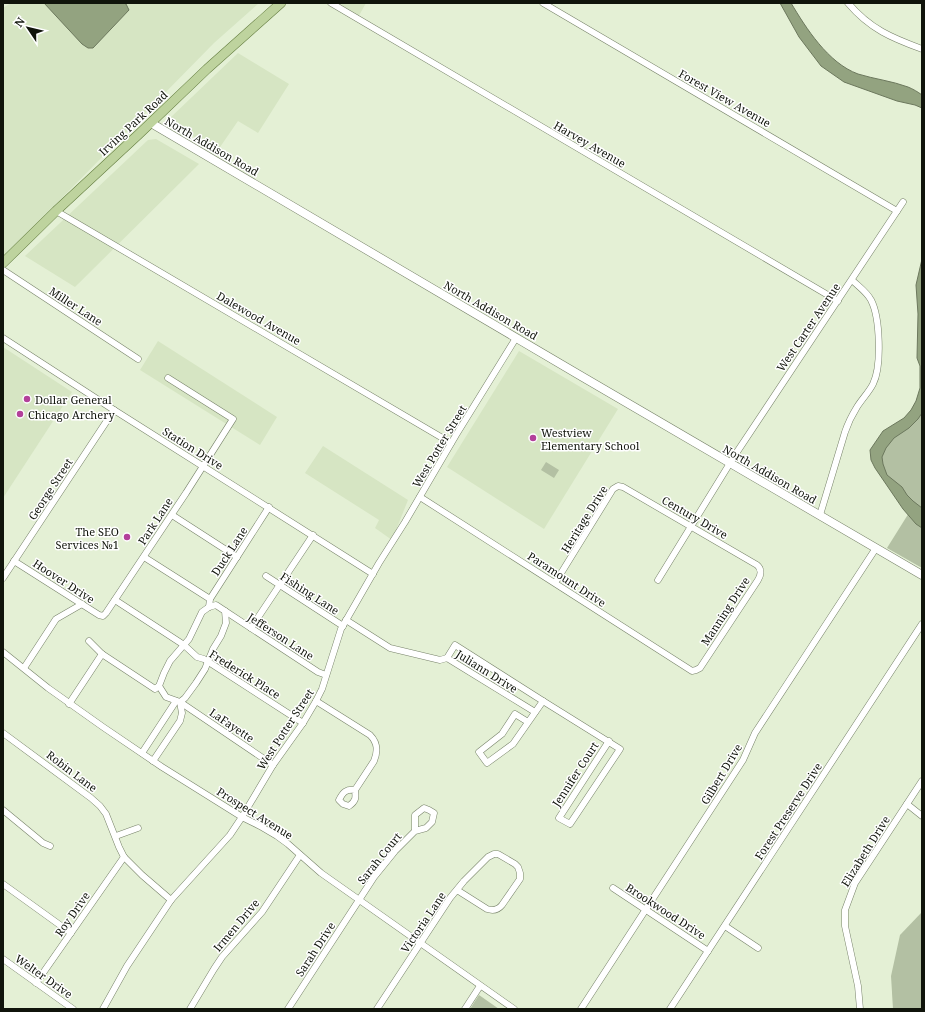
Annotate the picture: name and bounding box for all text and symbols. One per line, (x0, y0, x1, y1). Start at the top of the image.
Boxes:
north arrow (8, 8, 48, 48)
text: N (11, 14, 28, 30)
street label: Forest View Avenue (676, 66, 774, 130)
street label: Irving Park Road (95, 87, 171, 159)
street label: North Addison Road (162, 113, 262, 179)
street label: Harvey Avenue (551, 117, 629, 171)
street label: North Addison Road (441, 277, 541, 343)
street label: West Carter Avenue (773, 280, 843, 374)
street label: Miller Lane (46, 283, 106, 329)
street label: Dalewood Avenue (214, 288, 304, 348)
place label: Dollar General (35, 392, 112, 407)
marker: Dollar General (22, 394, 32, 404)
street label: West Potter Street (408, 402, 470, 490)
place label: Chicago Archery (28, 407, 115, 422)
marker: Chicago Archery (15, 409, 25, 419)
street label: Station Drive (160, 423, 226, 473)
place label: Westview Elementary School (541, 425, 640, 453)
marker: Westview Elementary School (528, 433, 538, 443)
street label: North Addison Road (720, 441, 820, 507)
street label: George Street (24, 455, 76, 523)
street label: Heritage Drive (557, 482, 611, 556)
street label: Century Drive (659, 492, 731, 542)
street label: Park Lane (134, 494, 176, 547)
street label: Duck Lane (208, 523, 251, 578)
place label: The SEO Services №1 (56, 524, 119, 552)
marker: The SEO Services №1 (122, 532, 132, 542)
street label: Paramount Drive (525, 548, 609, 610)
street label: Hoover Drive (30, 555, 98, 607)
street label: Fishing Lane (278, 568, 342, 618)
street label: Manning Drive (697, 574, 753, 648)
street label: Jefferson Lane (244, 608, 317, 663)
street label: Frederick Place (207, 646, 283, 702)
street label: Juliann Drive (452, 646, 521, 696)
street label: West Potter Street (253, 685, 317, 772)
street label: LaFayette (207, 705, 257, 745)
street label: Jennifer Court (548, 739, 602, 810)
street label: Gilbert Drive (697, 741, 745, 807)
street label: Robin Lane (44, 747, 100, 795)
street label: Forest Preserve Drive (751, 759, 825, 862)
street label: Prospect Avenue (214, 784, 296, 843)
street label: Elizabeth Drive (837, 813, 893, 889)
street label: Sarah Court (354, 829, 405, 887)
street label: Brookwood Drive (623, 880, 709, 942)
street label: Roy Drive (51, 889, 93, 939)
street label: Victoria Lane (397, 889, 449, 955)
street label: Irmen Drive (210, 895, 263, 954)
street label: Sarah Drive (292, 919, 338, 979)
street label: Welter Drive (12, 951, 76, 1001)

